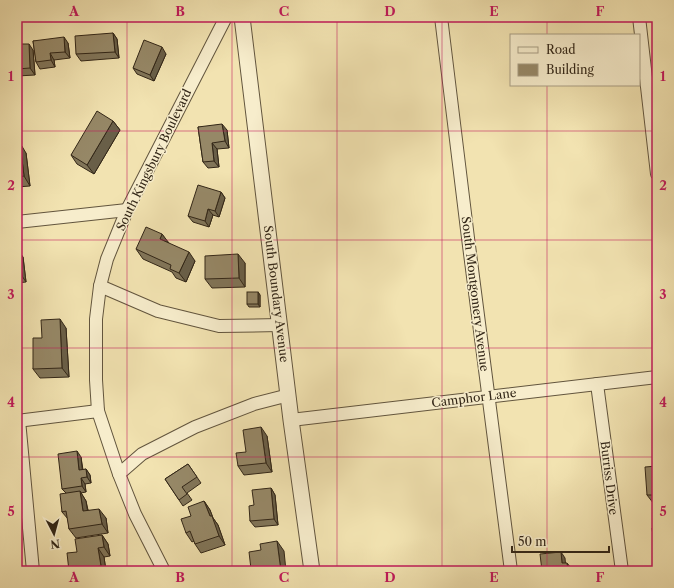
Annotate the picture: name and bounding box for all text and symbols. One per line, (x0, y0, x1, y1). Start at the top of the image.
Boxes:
text: A (68, 3, 80, 19)
text: B (175, 3, 185, 19)
text: C (279, 3, 289, 19)
text: D (384, 3, 396, 19)
text: E (489, 3, 499, 19)
text: F (596, 3, 605, 19)
legend (510, 34, 640, 86)
text: Road (546, 42, 576, 57)
text: Building (546, 62, 594, 77)
text: 1 (8, 68, 14, 84)
text: 1 (660, 68, 666, 84)
street label: South Kingsbury Boulevard (113, 86, 195, 233)
text: 2 (7, 177, 15, 193)
text: 2 (659, 177, 667, 193)
street label: South Montgomery Avenue (459, 216, 492, 373)
street label: South Boundary Avenue (261, 225, 292, 364)
text: 3 (7, 286, 15, 302)
text: 3 (659, 286, 667, 302)
street label: Camphor Lane (431, 385, 518, 410)
text: 4 (7, 394, 15, 410)
text: 4 (659, 394, 667, 410)
street label: Burriss Drive (598, 440, 622, 516)
text: 5 (7, 503, 15, 519)
text: 5 (659, 503, 667, 519)
north arrow (34, 514, 74, 554)
scale bar (512, 528, 609, 554)
text: 50 m (518, 534, 547, 549)
text: N (49, 536, 61, 551)
text: A (68, 569, 80, 585)
text: B (175, 569, 185, 585)
text: C (279, 569, 289, 585)
text: D (384, 569, 396, 585)
text: E (489, 569, 499, 585)
text: F (596, 569, 605, 585)

